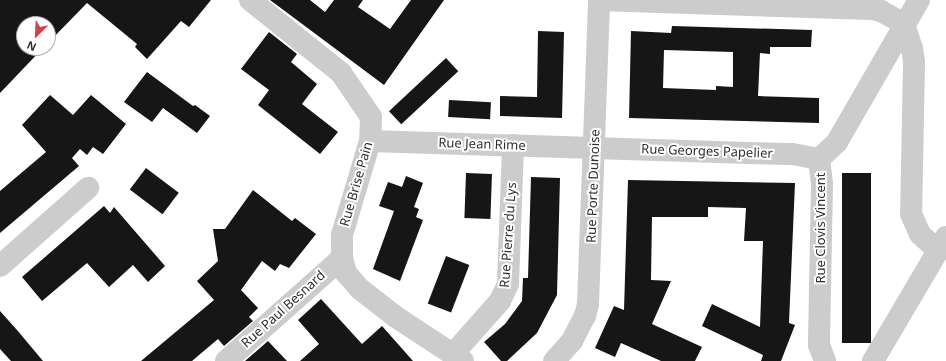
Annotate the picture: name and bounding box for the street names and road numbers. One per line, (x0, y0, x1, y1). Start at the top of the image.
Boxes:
street label: Rue Porte Dunoise (583, 129, 603, 243)
street label: Rue Jean Rime (438, 135, 526, 153)
street label: Rue Brise Pain (336, 140, 376, 228)
street label: Rue Georges Papelier (641, 141, 773, 161)
street label: Rue Clovis Vincent (812, 172, 828, 284)
street label: Rue Pierre du Lys (497, 182, 519, 288)
street label: Rue Paul Besnard (238, 267, 328, 351)

